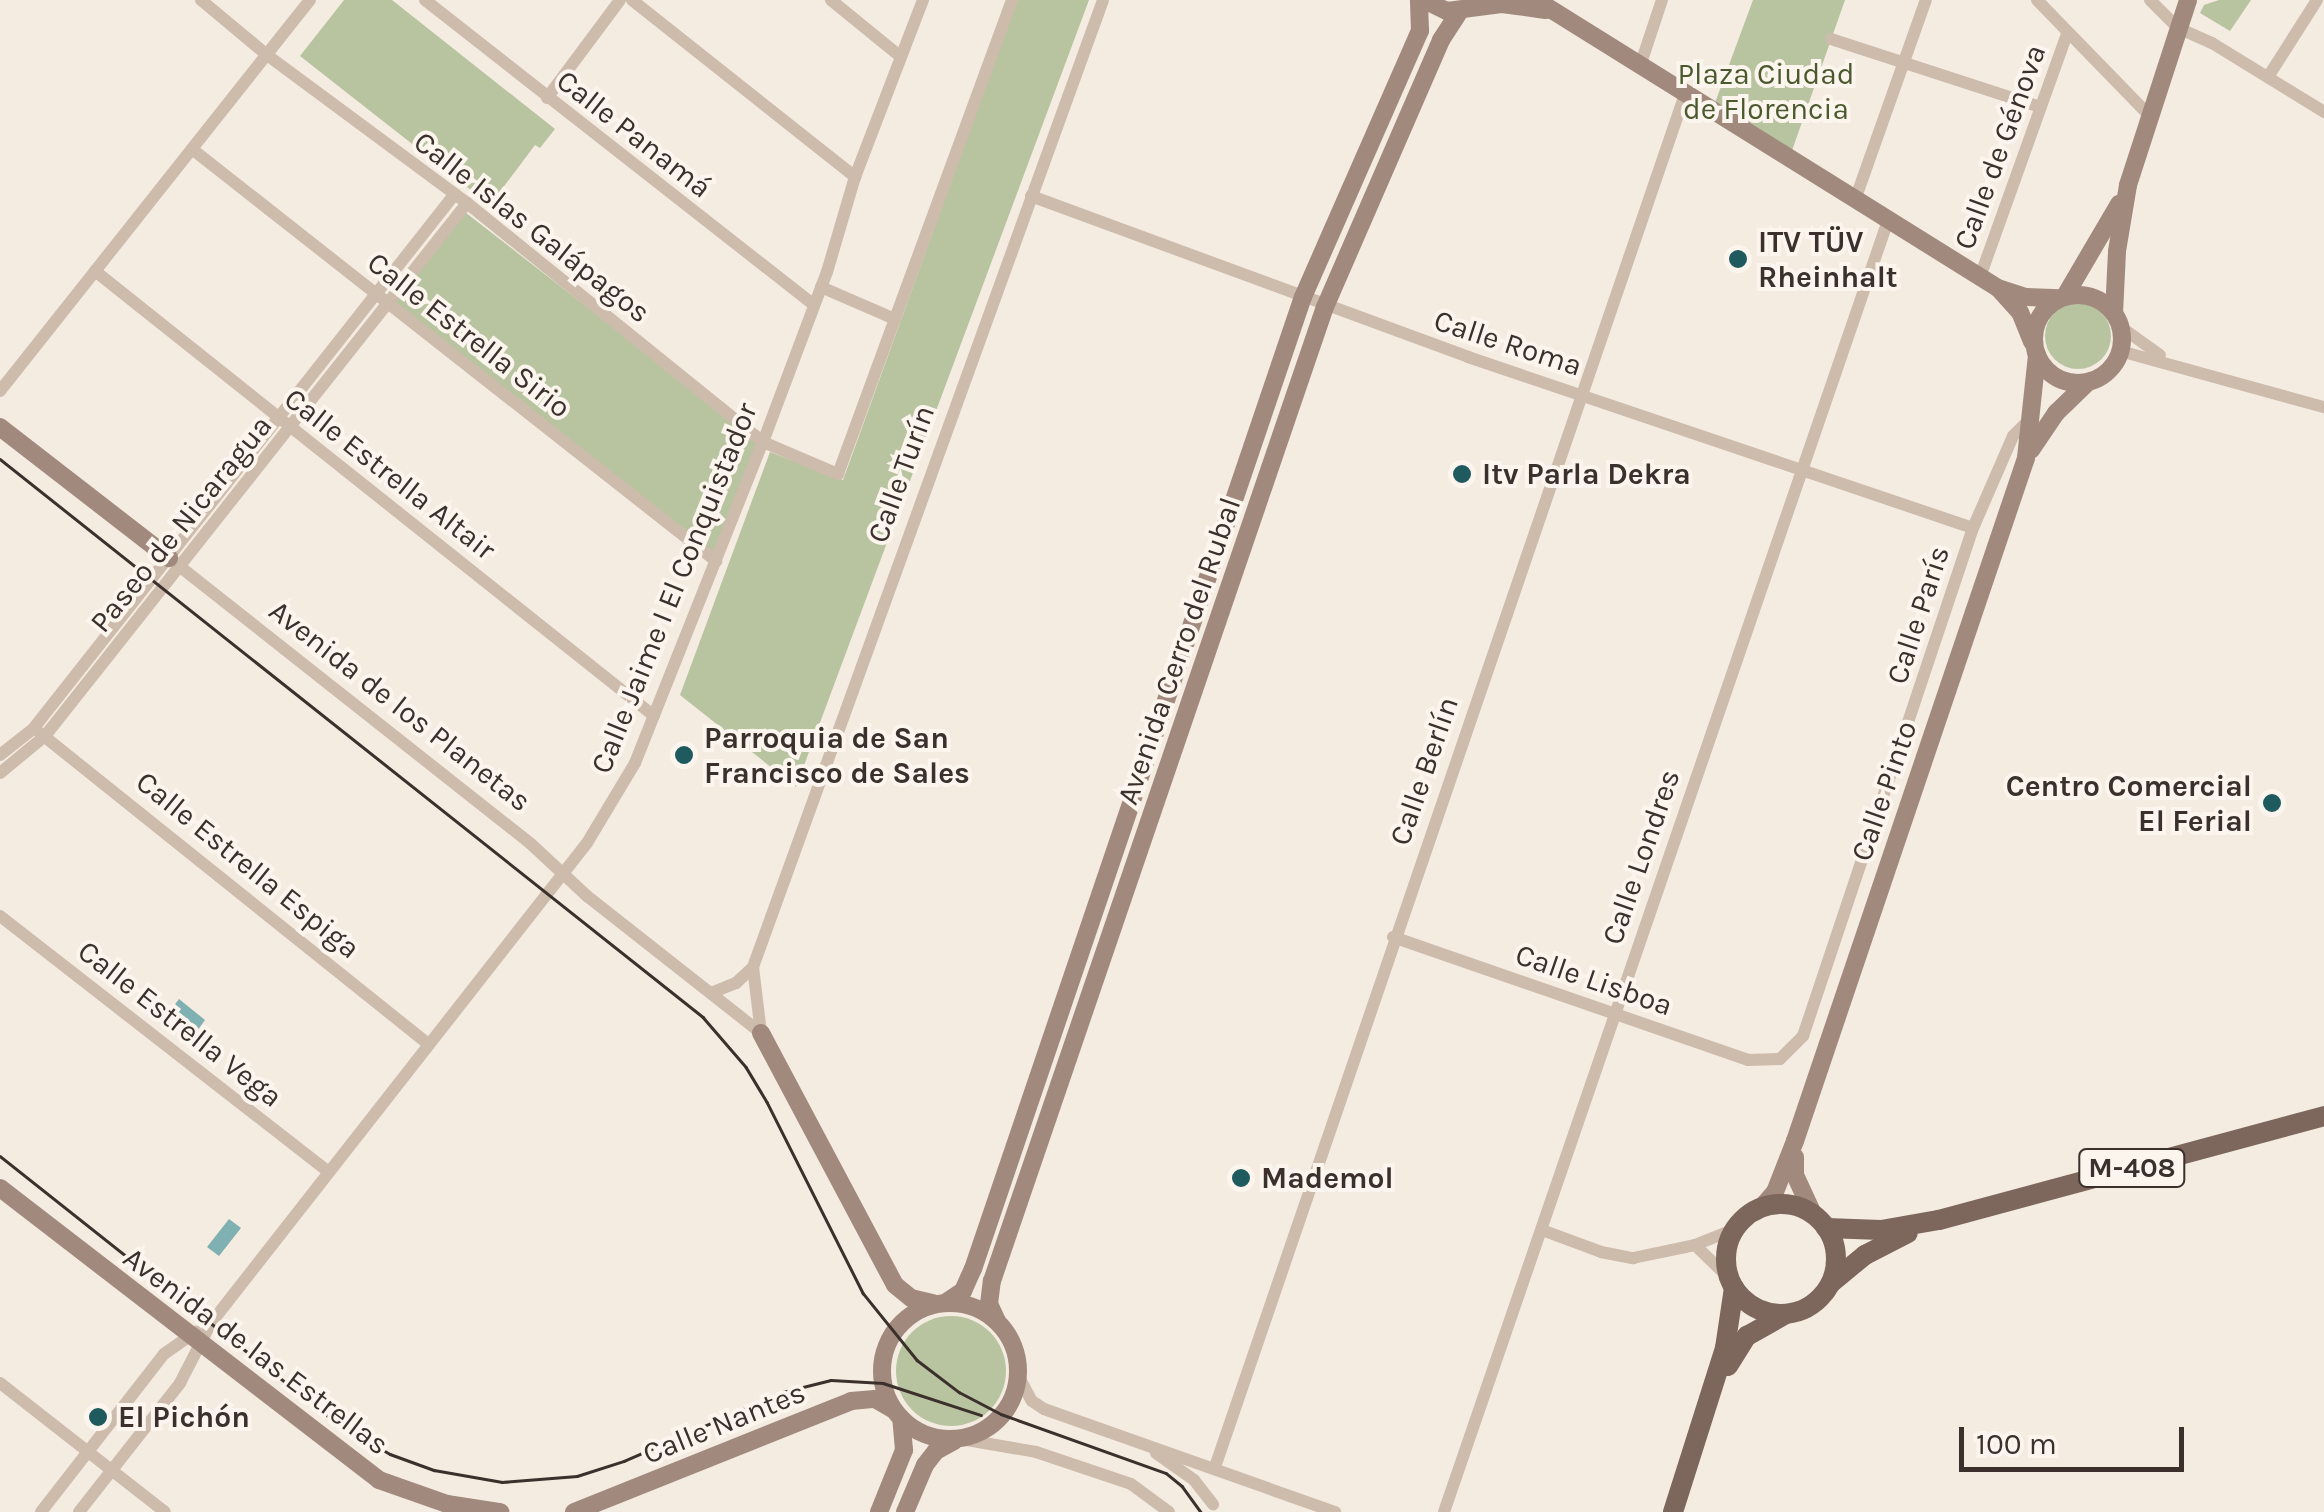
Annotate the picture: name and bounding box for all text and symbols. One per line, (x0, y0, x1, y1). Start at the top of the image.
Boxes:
street label: Calle de Génova (1946, 40, 2054, 254)
park label: Plaza Ciudad de Florencia (1678, 56, 1854, 126)
street label: Calle Panamá (549, 62, 719, 206)
street label: Calle Islas Galápagos (407, 124, 657, 330)
place label: ITV TÜV Rheinhalt (1758, 224, 1898, 294)
street label: Calle Estrella Sirio (360, 244, 578, 426)
marker: ITV TÜV Rheinhalt (1727, 248, 1749, 270)
street label: Calle Roma (1429, 302, 1587, 384)
street label: Calle Estrella Altair (277, 380, 503, 568)
street label: Calle Jaime I El Conquistador (583, 397, 765, 779)
street label: Calle Turín (860, 401, 942, 547)
street label: Paseo de Nicaragua (83, 408, 279, 640)
place label: Itv Parla Dekra (1482, 456, 1691, 492)
marker: Itv Parla Dekra (1451, 463, 1473, 485)
street label: Avenida Cerro del Rubal (1109, 493, 1249, 809)
street label: Calle París (1879, 541, 1957, 689)
street label: Avenida de los Planetas (262, 593, 538, 819)
street label: Calle Berlín (1382, 692, 1466, 850)
street label: Calle Pinto (1843, 716, 1925, 866)
place label: Parroquia de San Francisco de Sales (704, 720, 970, 790)
marker: Parroquia de San Francisco de Sales (673, 744, 695, 766)
street label: Calle Estrella Espiga (129, 764, 367, 966)
street label: Calle Londres (1594, 765, 1688, 949)
place label: Centro Comercial El Ferial (2006, 768, 2252, 838)
marker: Centro Comercial El Ferial (2261, 792, 2283, 814)
street label: Calle Estrella Vega (71, 933, 289, 1115)
street label: Calle Lisboa (1511, 936, 1677, 1024)
road number: M-408 (2077, 1145, 2187, 1191)
place label: Mademol (1261, 1160, 1394, 1196)
marker: Mademol (1230, 1167, 1252, 1189)
street label: Avenida de las Estrellas (116, 1239, 396, 1463)
street label: Calle Nantes (638, 1374, 810, 1472)
place label: El Pichón (118, 1399, 250, 1435)
marker: El Pichón (87, 1406, 109, 1428)
scale bar (1964, 1407, 2189, 1469)
text: 100 m (1976, 1426, 2057, 1462)

